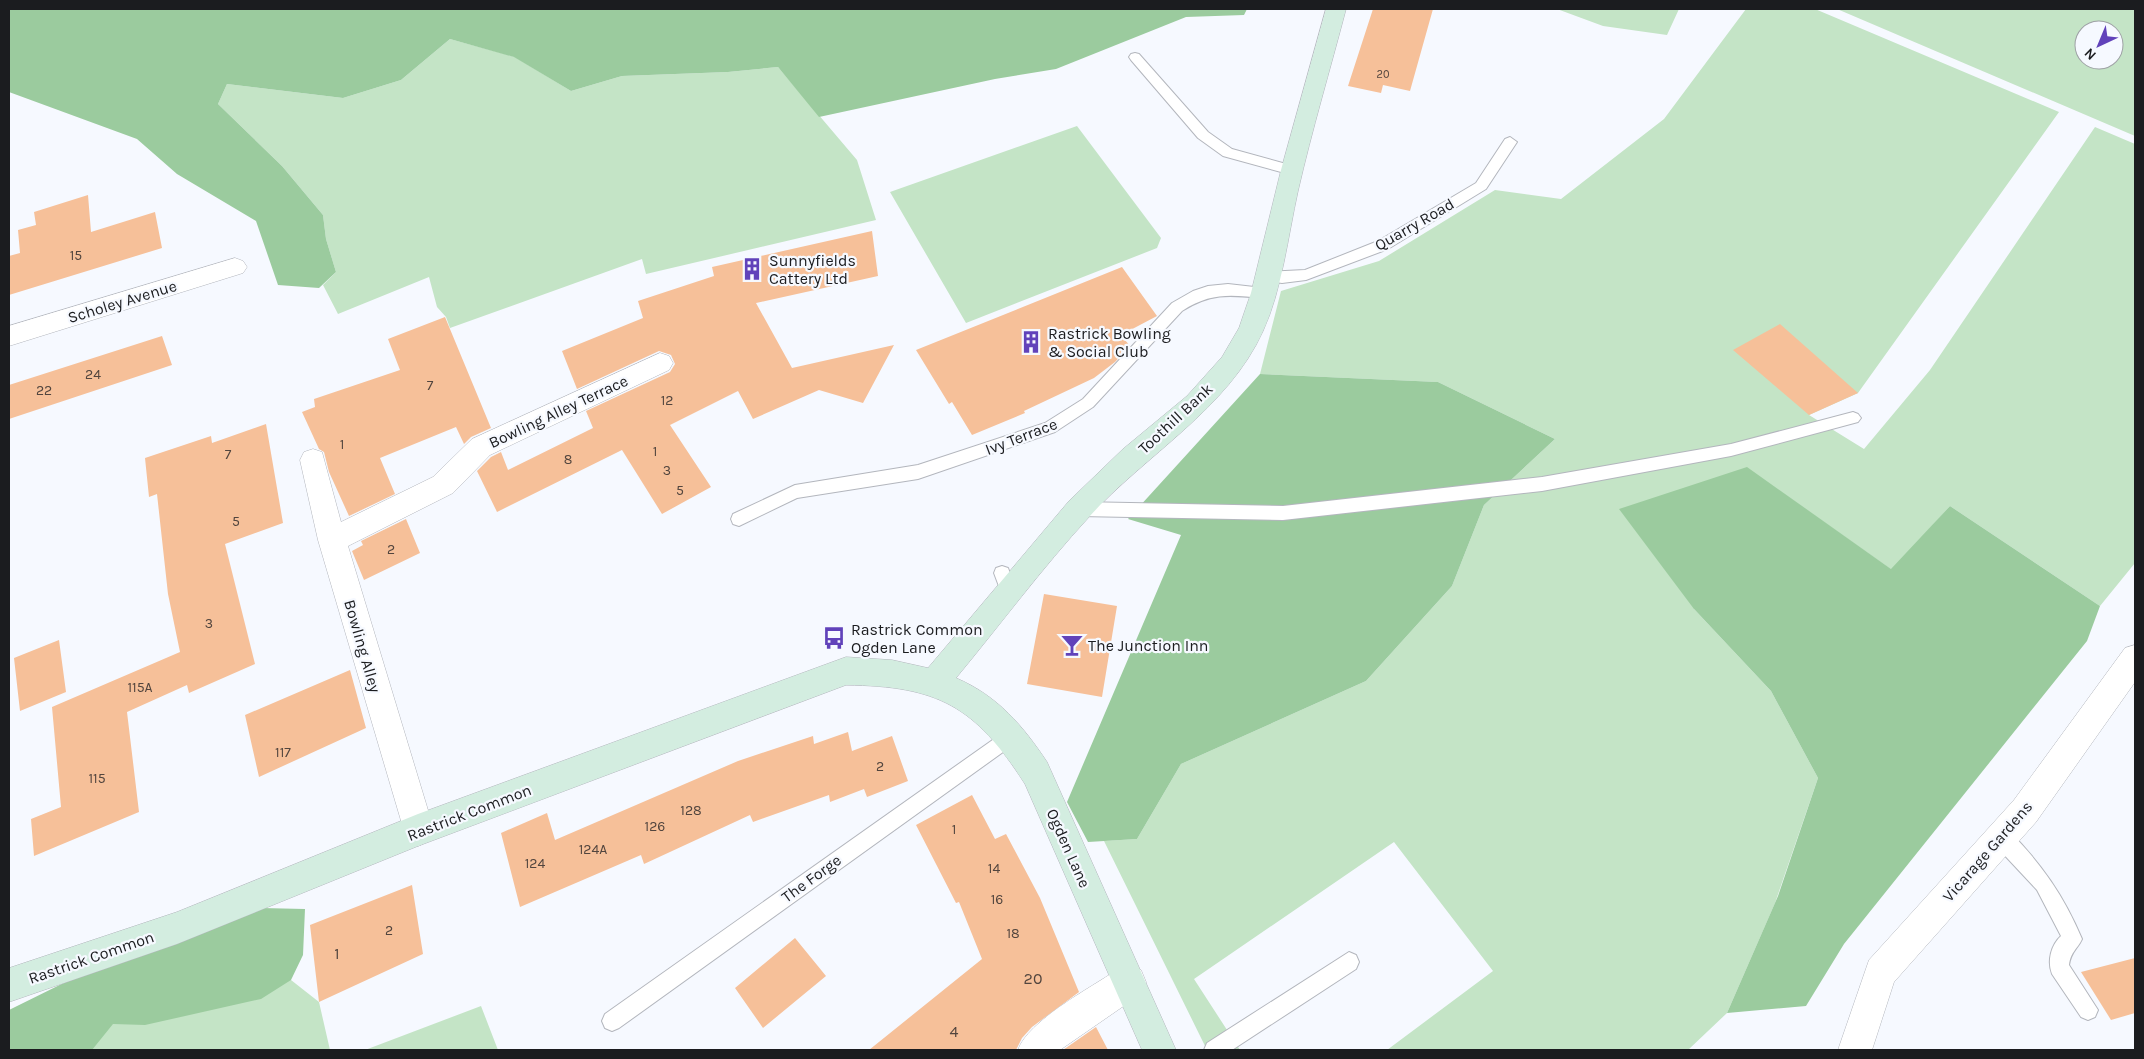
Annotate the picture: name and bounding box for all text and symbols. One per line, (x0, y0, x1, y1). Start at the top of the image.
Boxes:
north arrow (2074, 20, 2124, 70)
text: N (2081, 44, 2100, 64)
house number: 20 (1377, 68, 1389, 81)
street label: Quarry Road (1371, 194, 1457, 255)
house number: 15 (70, 247, 82, 264)
place label: Sunnyfields Cattery Ltd (769, 251, 856, 288)
building icon: Sunnyfields Cattery Ltd (739, 256, 765, 282)
street label: Scholey Avenue (65, 276, 179, 327)
place label: Rastrick Bowling & Social Club (1048, 324, 1171, 361)
building icon: Rastrick Bowling & Social Club (1018, 329, 1044, 355)
house number: 24 (85, 366, 101, 383)
street label: Bowling Alley Terrace (486, 371, 631, 452)
house number: 7 (427, 377, 434, 394)
street label: Toothill Bank (1134, 379, 1217, 458)
house number: 22 (36, 382, 52, 399)
house number: 12 (661, 392, 673, 409)
street label: Ivy Terrace (982, 414, 1060, 459)
house number: 1 (340, 436, 344, 453)
house number: 1 (653, 443, 657, 460)
house number: 7 (225, 446, 232, 463)
house number: 8 (564, 451, 572, 468)
house number: 3 (663, 462, 671, 479)
house number: 5 (676, 482, 684, 499)
house number: 5 (232, 513, 240, 530)
house number: 2 (387, 541, 395, 558)
street label: Bowling Alley (340, 597, 385, 695)
house number: 3 (205, 615, 213, 632)
place label: Rastrick Common Ogden Lane (851, 620, 983, 657)
bus stop icon: Rastrick Common Ogden Lane (821, 625, 847, 651)
bar icon: The Junction Inn (1059, 632, 1085, 658)
place label: The Junction Inn (1088, 636, 1209, 655)
house number: 115A (127, 679, 153, 696)
house number: 117 (275, 744, 291, 761)
house number: 2 (876, 758, 884, 775)
house number: 115 (88, 770, 106, 787)
street label: Rastrick Common (404, 780, 534, 845)
street label: Vicarage Gardens (1939, 797, 2036, 906)
house number: 128 (680, 802, 702, 819)
street label: Ogden Lane (1043, 806, 1094, 891)
house number: 126 (645, 818, 665, 835)
house number: 1 (952, 821, 956, 838)
house number: 124A (579, 841, 607, 858)
street label: The Forge (778, 850, 845, 906)
house number: 124 (525, 855, 545, 872)
house number: 14 (988, 860, 1000, 877)
house number: 16 (991, 891, 1003, 908)
house number: 2 (385, 922, 393, 939)
house number: 18 (1006, 925, 1020, 942)
street label: Rastrick Common (26, 927, 156, 988)
house number: 1 (334, 944, 340, 963)
house number: 20 (1024, 969, 1042, 988)
house number: 4 (950, 1022, 959, 1041)

